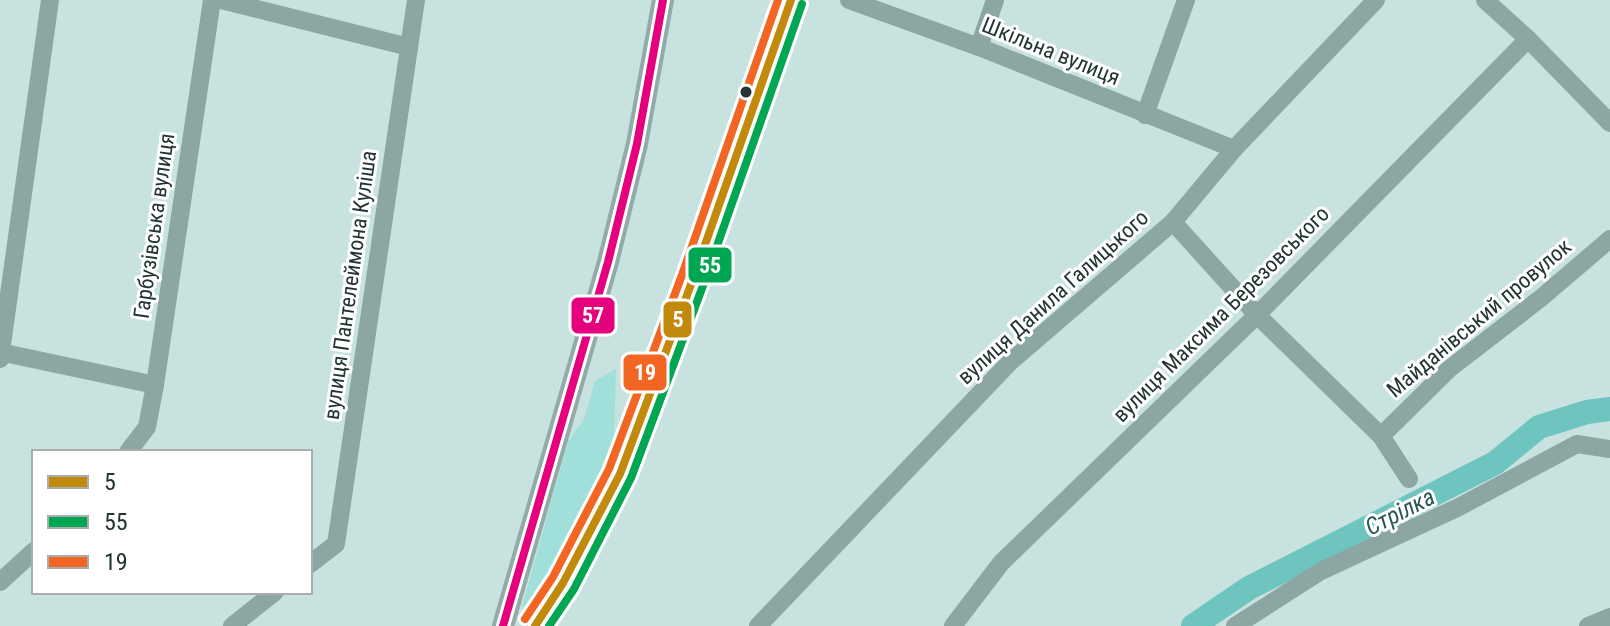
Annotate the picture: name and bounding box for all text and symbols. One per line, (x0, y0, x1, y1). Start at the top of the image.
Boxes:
street label: Шкільна вулиця (978, 12, 1124, 90)
unlabelled marker (738, 84, 754, 100)
street label: Гарбузівська вулиця (129, 132, 179, 320)
street label: вулиця Пантелеймона Куліша (319, 149, 381, 421)
street label: вулиця Максима Березовського (1108, 201, 1334, 427)
street label: вулиця Данила Галицького (953, 205, 1153, 389)
street label: Майданівський провулок (1382, 233, 1576, 402)
line badge: 55 (687, 246, 733, 284)
text: 55 (699, 253, 721, 278)
line badge: 57 (570, 296, 616, 335)
line badge: 5 (662, 300, 693, 339)
text: 57 (582, 303, 604, 328)
text: 5 (672, 307, 684, 332)
line badge: 19 (622, 353, 668, 392)
text: 19 (634, 360, 656, 385)
legend (32, 450, 312, 594)
text: 5 (104, 468, 116, 496)
water label: Стрілка (1361, 483, 1439, 541)
text: 55 (104, 508, 128, 536)
text: 19 (104, 548, 128, 576)

